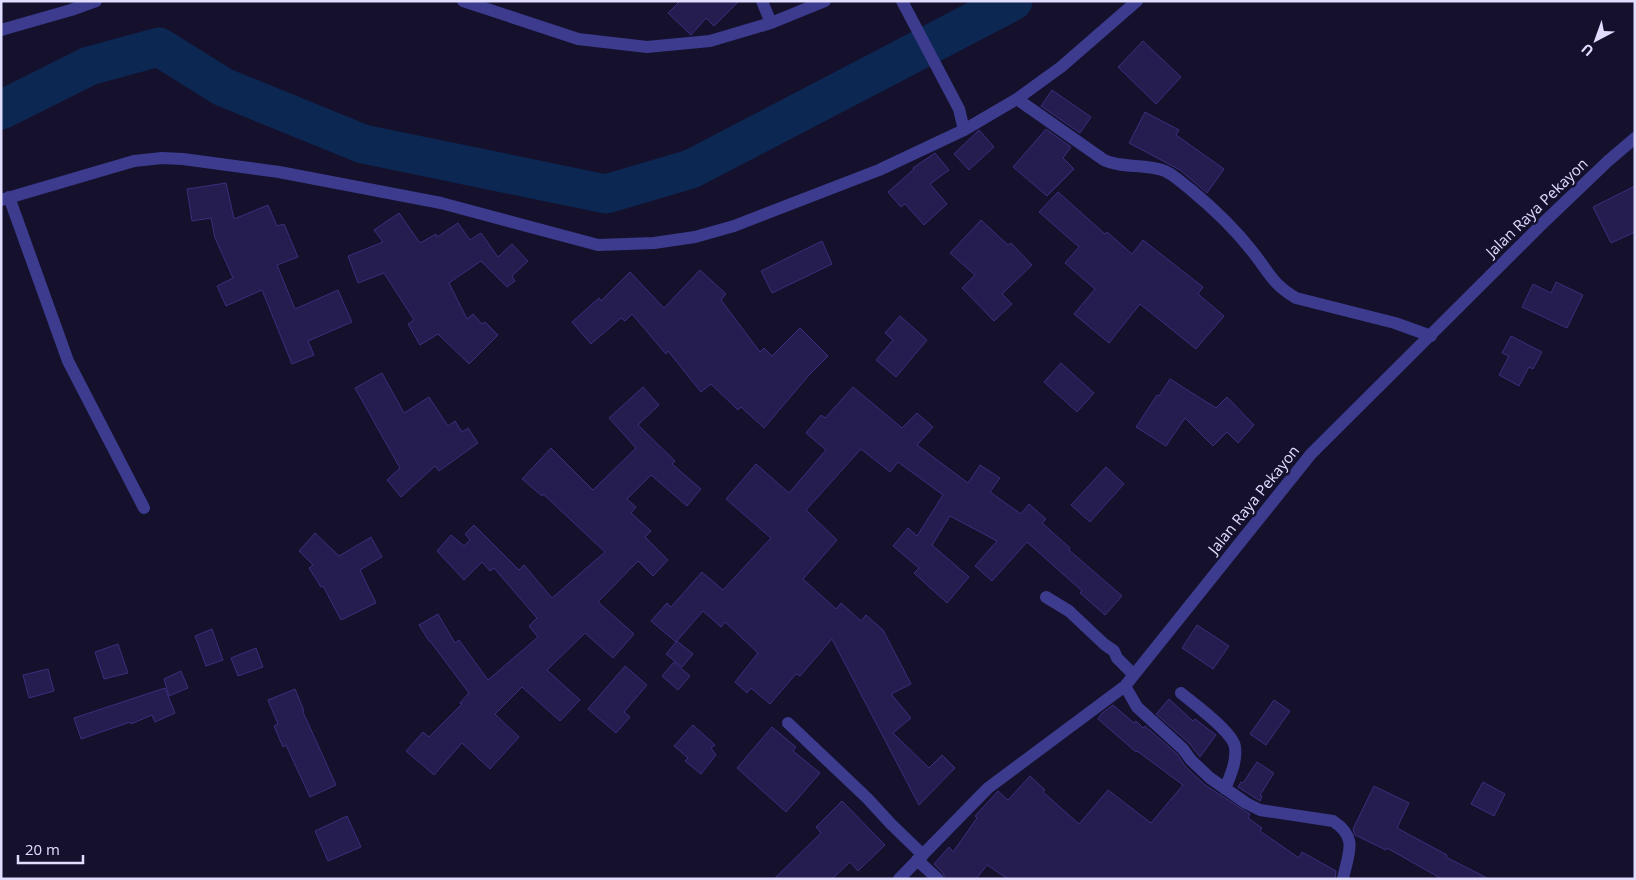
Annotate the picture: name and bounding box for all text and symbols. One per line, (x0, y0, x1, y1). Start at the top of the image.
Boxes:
north arrow (1571, 15, 1621, 65)
text: U (1577, 40, 1597, 61)
street label: Jalan Raya Pekayon (1480, 153, 1592, 263)
street label: Jalan Raya Pekayon (1202, 441, 1303, 559)
scale bar (18, 832, 82, 864)
text: 20 m (25, 839, 60, 859)

